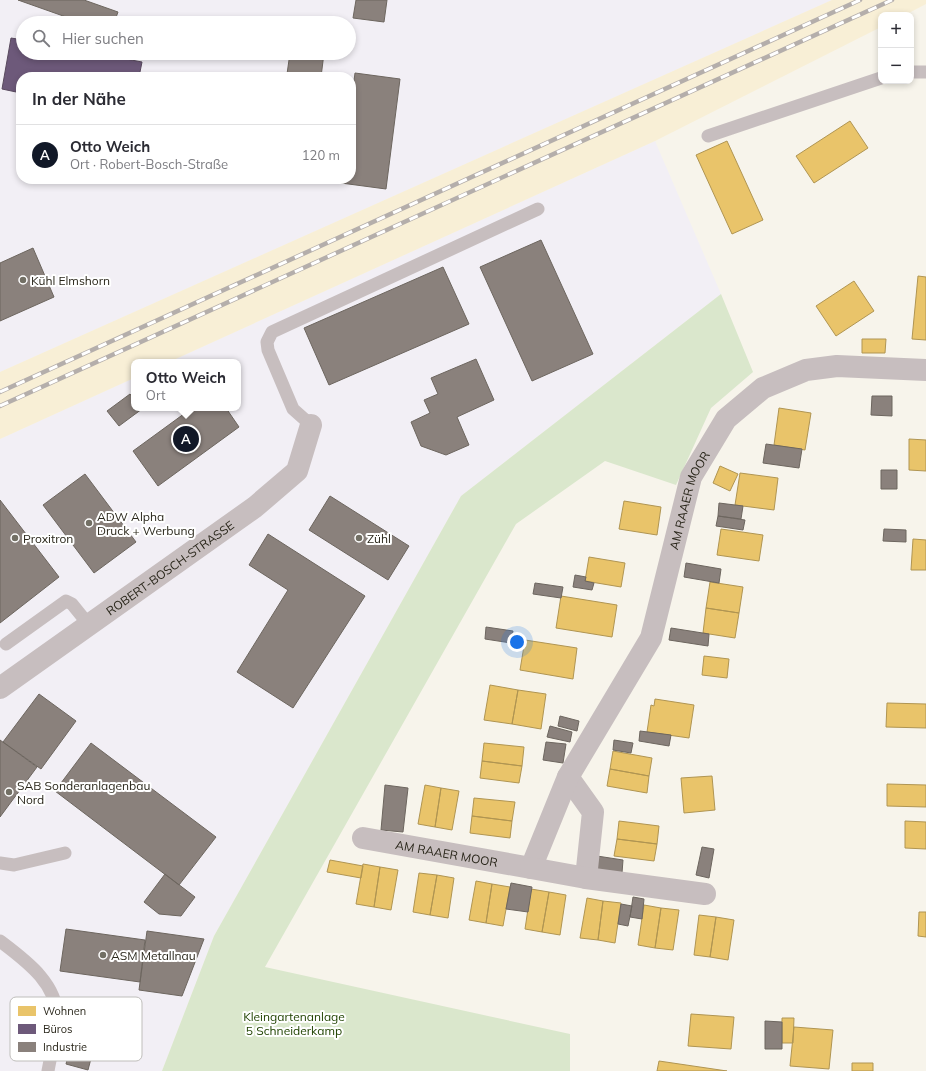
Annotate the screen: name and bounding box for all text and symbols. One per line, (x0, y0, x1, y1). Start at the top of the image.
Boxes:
map controls (878, 12, 914, 84)
button: + (878, 12, 914, 48)
search box (16, 16, 356, 60)
icon: search (30, 27, 52, 49)
text: Hier suchen (62, 29, 144, 48)
button: − (878, 48, 914, 84)
text: In der Nähe (32, 88, 126, 109)
text: Otto Weich (70, 137, 150, 156)
text: A (40, 147, 50, 163)
text: 120 m (302, 147, 340, 163)
text: Ort · Robert-Bosch-Straße (70, 156, 228, 172)
place label: Kühl Elmshorn (31, 273, 110, 288)
marker: Kühl Elmshorn (18, 275, 28, 285)
popup (131, 359, 241, 411)
text: Otto Weich (146, 368, 226, 387)
text: Ort (146, 387, 166, 403)
pin: A (173, 424, 199, 454)
street label: AM RAAER MOOR (666, 448, 713, 551)
place label: ADW Alpha Druck + Werbung (97, 509, 195, 538)
street label: ROBERT-BOSCH-STRASSE (103, 517, 237, 618)
marker: ADW Alpha Druck + Werbung (84, 518, 94, 528)
place label: Proxitron (23, 531, 73, 546)
place label: Zühl (367, 531, 391, 546)
marker: Proxitron (10, 533, 20, 543)
marker: Zühl (354, 533, 364, 543)
your location (507, 632, 527, 652)
place label: SAB Sonderanlagenbau Nord (17, 778, 150, 807)
marker: SAB Sonderanlagenbau Nord (4, 787, 14, 797)
street label: AM RAAER MOOR (394, 836, 499, 869)
place label: ASM Metallnau (111, 948, 196, 963)
marker: ASM Metallnau (98, 950, 108, 960)
legend (10, 997, 142, 1061)
text: Wohnen (43, 1004, 86, 1018)
park label: Kleingartenanlage 5 Schneiderkamp (243, 1009, 345, 1038)
text: Büros (43, 1022, 73, 1036)
text: Industrie (43, 1040, 87, 1054)

